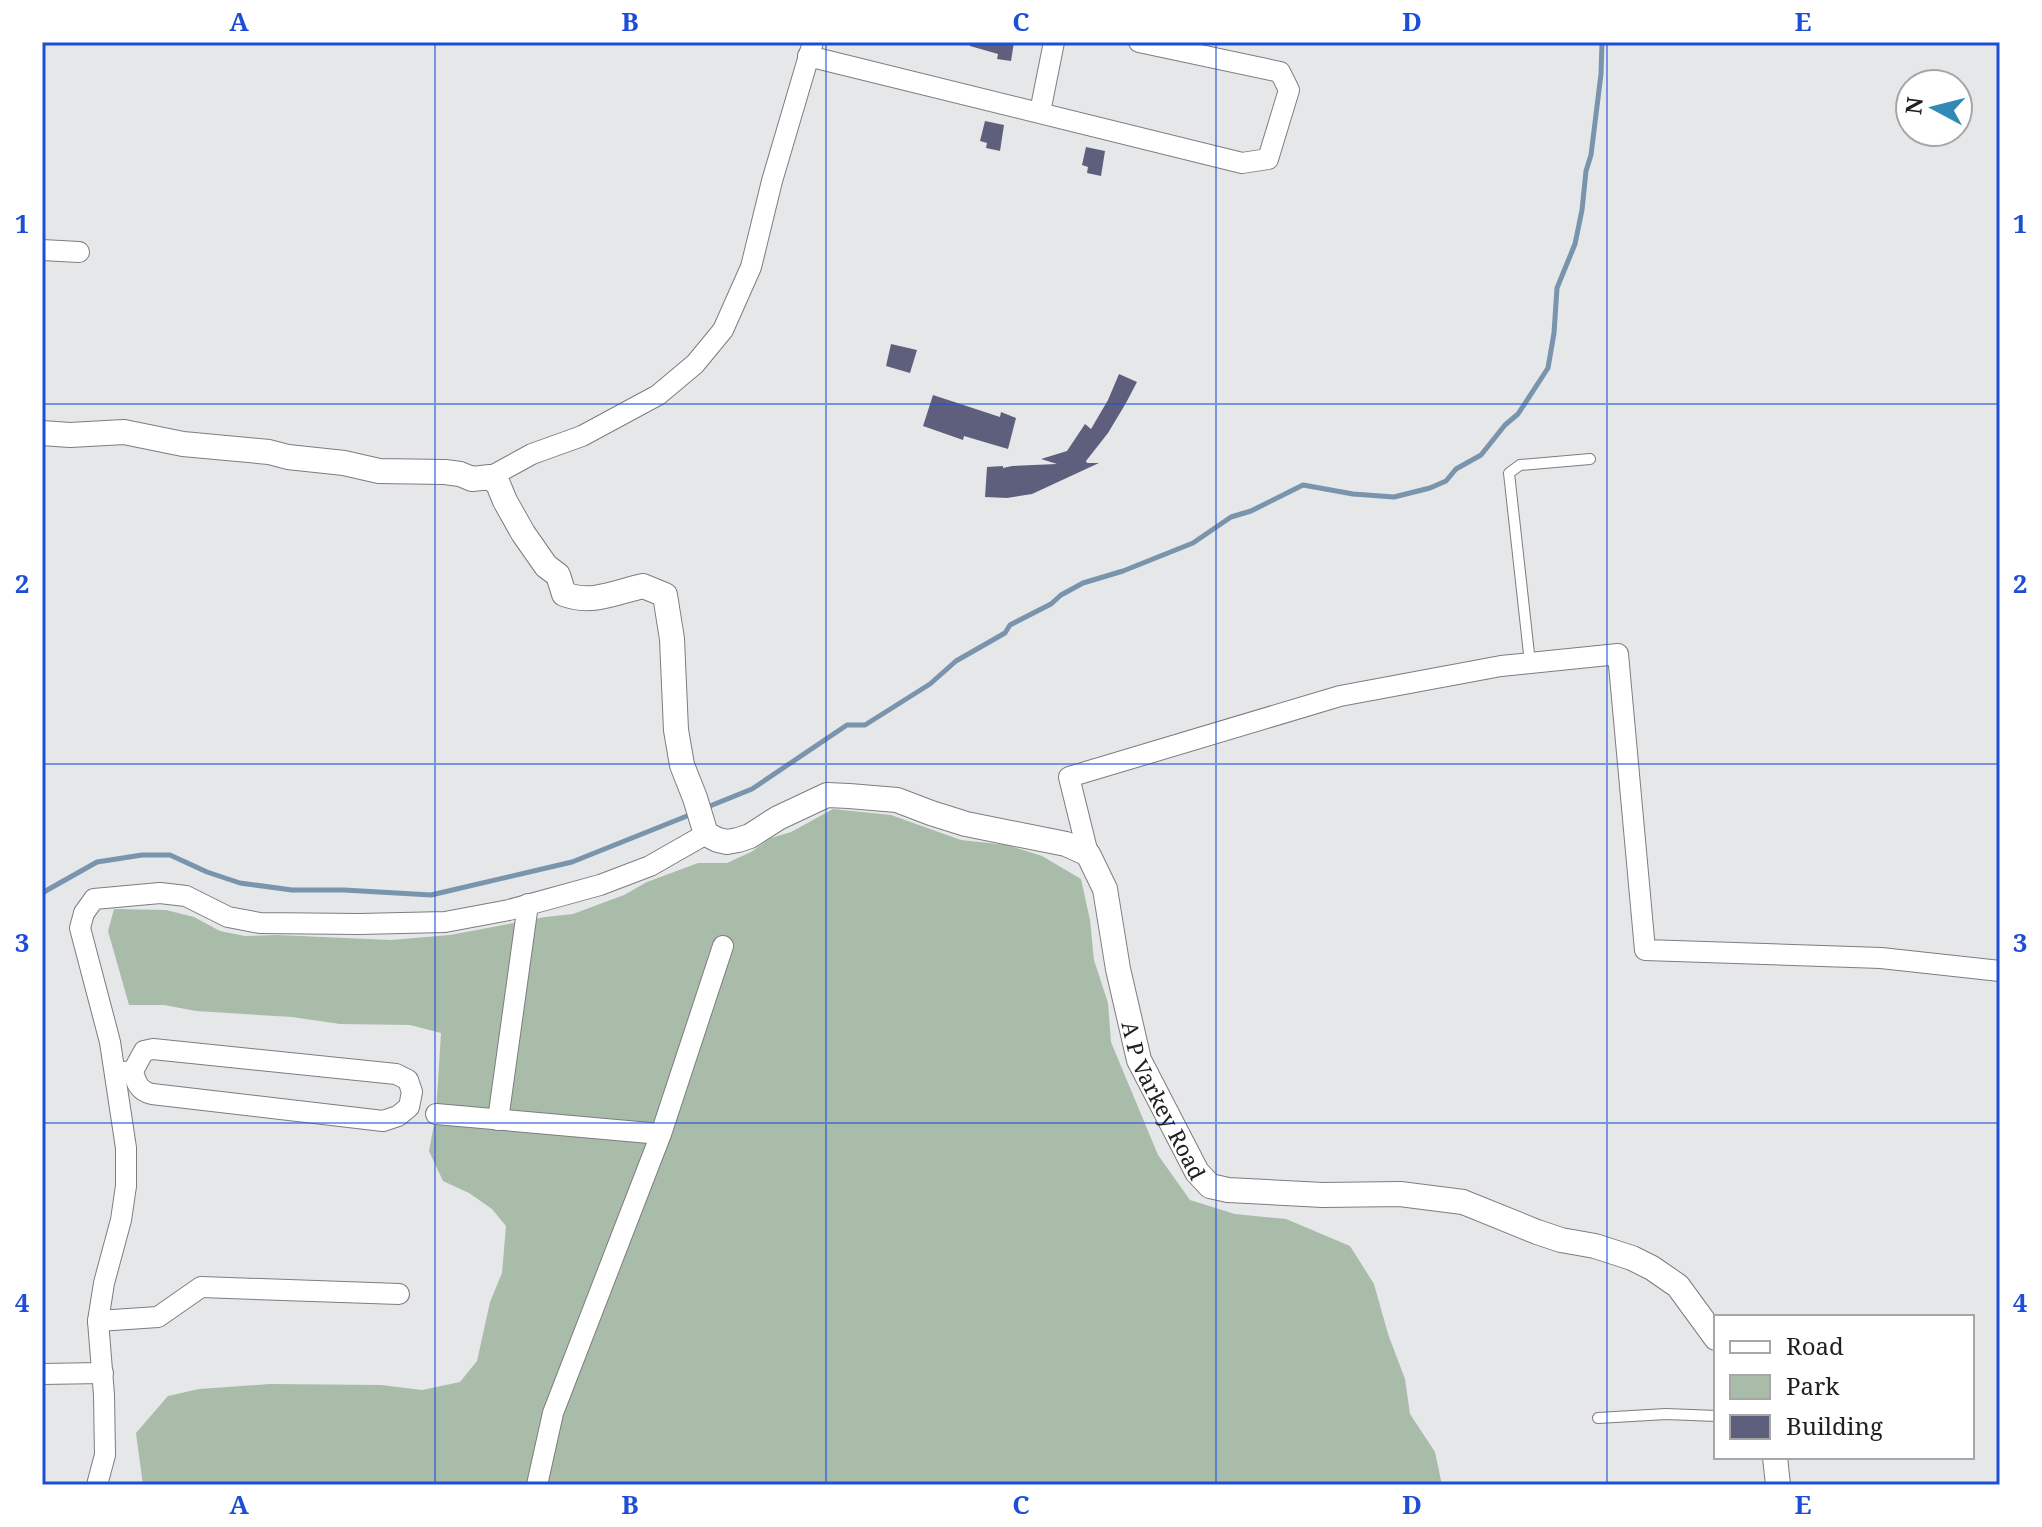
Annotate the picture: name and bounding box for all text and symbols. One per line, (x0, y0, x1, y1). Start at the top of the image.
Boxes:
text: A (229, 3, 249, 39)
text: B (621, 3, 639, 39)
text: C (1012, 3, 1030, 39)
text: D (1402, 3, 1422, 39)
text: E (1795, 3, 1812, 39)
north arrow (1894, 68, 1974, 148)
text: N (1897, 95, 1929, 116)
text: 1 (15, 205, 29, 241)
text: 1 (2013, 205, 2027, 241)
text: 2 (15, 565, 29, 601)
text: 2 (2013, 565, 2027, 601)
text: 3 (15, 924, 29, 960)
text: 3 (2013, 924, 2027, 960)
street label: A P Varkey Road (1116, 1018, 1214, 1185)
text: 4 (15, 1284, 30, 1320)
text: 4 (2013, 1284, 2028, 1320)
legend (1714, 1315, 1974, 1459)
text: Road (1786, 1329, 1844, 1362)
text: Park (1786, 1369, 1840, 1402)
text: Building (1786, 1409, 1883, 1442)
text: A (229, 1486, 249, 1522)
text: B (621, 1486, 639, 1522)
text: C (1012, 1486, 1030, 1522)
text: D (1402, 1486, 1422, 1522)
text: E (1795, 1486, 1812, 1522)

